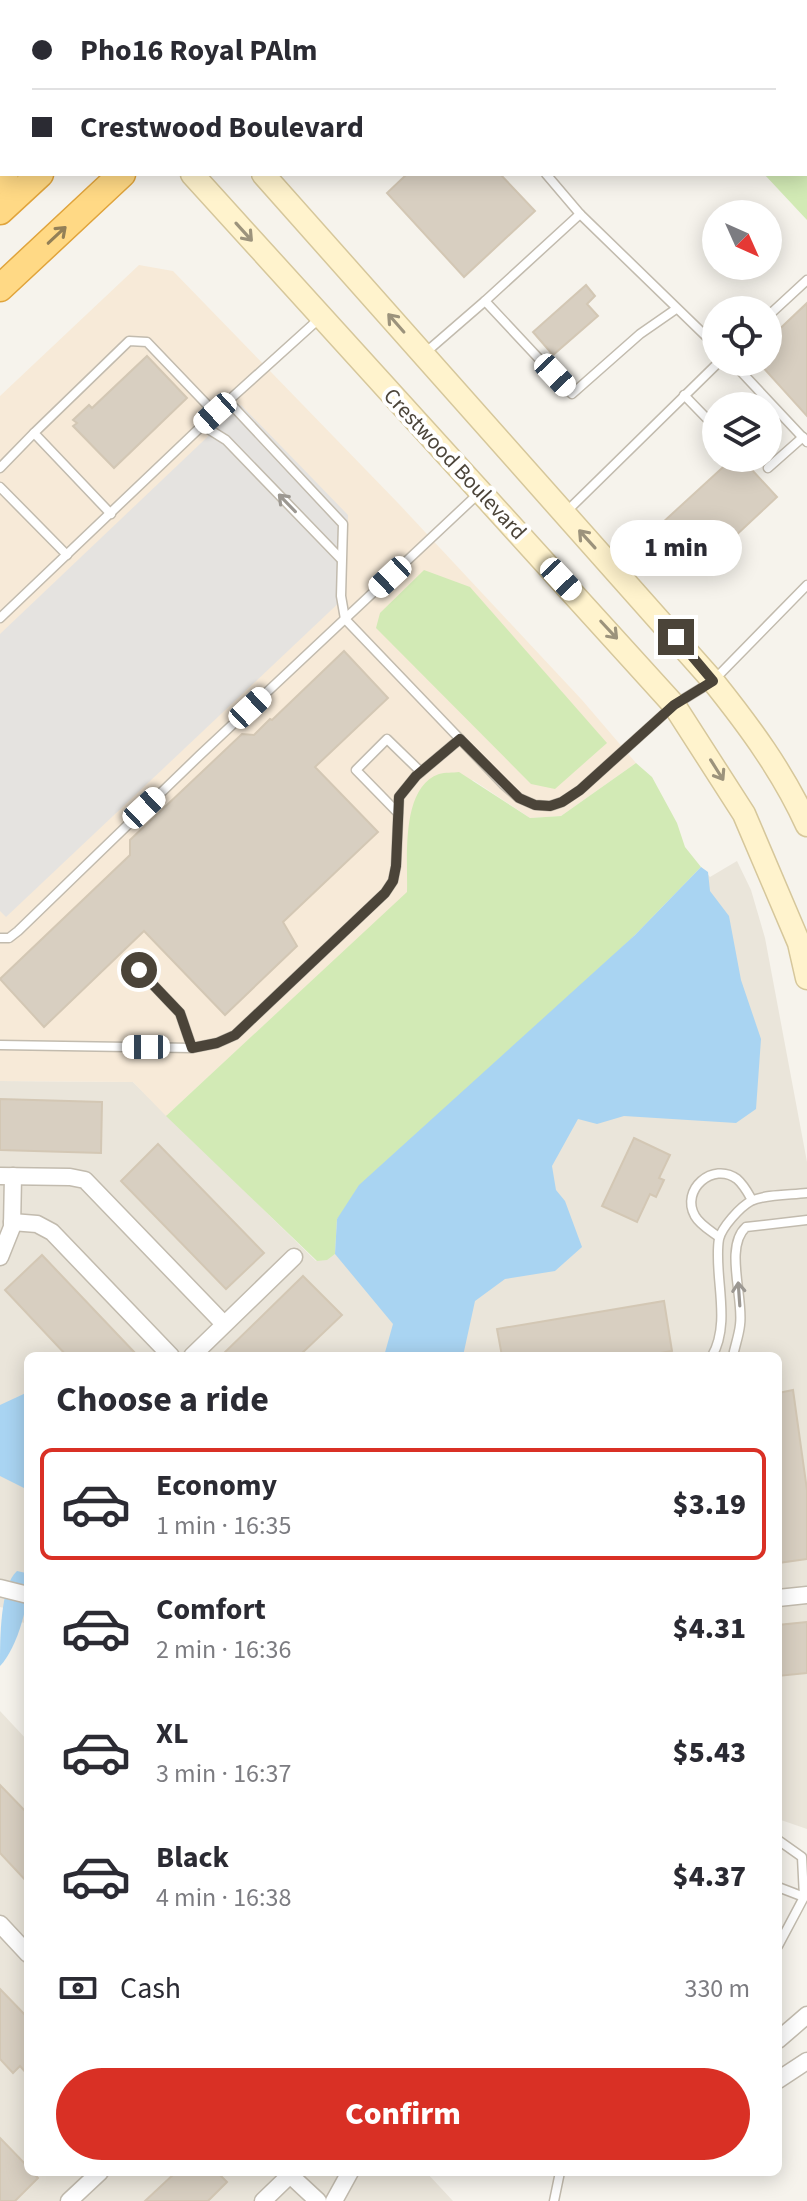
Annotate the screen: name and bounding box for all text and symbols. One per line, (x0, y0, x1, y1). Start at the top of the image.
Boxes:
text: Pho16 Royal PAlm (80, 29, 317, 72)
text: Crestwood Boulevard (80, 106, 364, 149)
north arrow (702, 200, 782, 280)
map controls (702, 200, 782, 472)
one-way arrow (235, 221, 253, 241)
one-way arrow (47, 226, 66, 245)
button: locate (702, 296, 782, 376)
one-way arrow (387, 314, 405, 334)
car (530, 349, 580, 401)
street label: Crestwood Boulevard (376, 381, 534, 547)
car (189, 388, 241, 438)
button: layers (702, 392, 782, 472)
one-way arrow (278, 494, 297, 513)
callout: 1 min (610, 521, 742, 577)
one-way arrow (579, 529, 597, 549)
text: 1 min (644, 529, 708, 566)
car (364, 552, 416, 602)
car (536, 553, 586, 605)
route end (658, 619, 694, 655)
one-way arrow (599, 620, 618, 640)
car (224, 683, 276, 733)
one-way arrow (709, 758, 725, 781)
car (118, 783, 170, 833)
route start (121, 952, 157, 988)
car (122, 1035, 170, 1059)
one-way arrow (731, 1281, 746, 1308)
text: Choose a ride (56, 1374, 269, 1425)
text: Economy (156, 1464, 277, 1507)
icon: car (60, 1468, 132, 1540)
text: $3.19 (673, 1483, 746, 1526)
text: 1 min · 16:35 (156, 1507, 291, 1544)
text: Comfort (156, 1588, 266, 1631)
icon: car (60, 1592, 132, 1664)
text: $4.31 (673, 1607, 746, 1650)
text: 2 min · 16:36 (156, 1631, 291, 1668)
text: XL (156, 1712, 189, 1755)
icon: car (60, 1716, 132, 1788)
text: $5.43 (673, 1731, 746, 1774)
text: 3 min · 16:37 (156, 1755, 291, 1792)
text: Black (156, 1836, 229, 1879)
icon: car (60, 1840, 132, 1912)
text: $4.37 (673, 1855, 746, 1898)
text: 4 min · 16:38 (156, 1879, 291, 1916)
icon: cash (56, 1966, 100, 2010)
text: Cash (120, 1967, 181, 2010)
text: 330 m (684, 1970, 750, 2007)
button: Confirm (56, 2068, 750, 2160)

